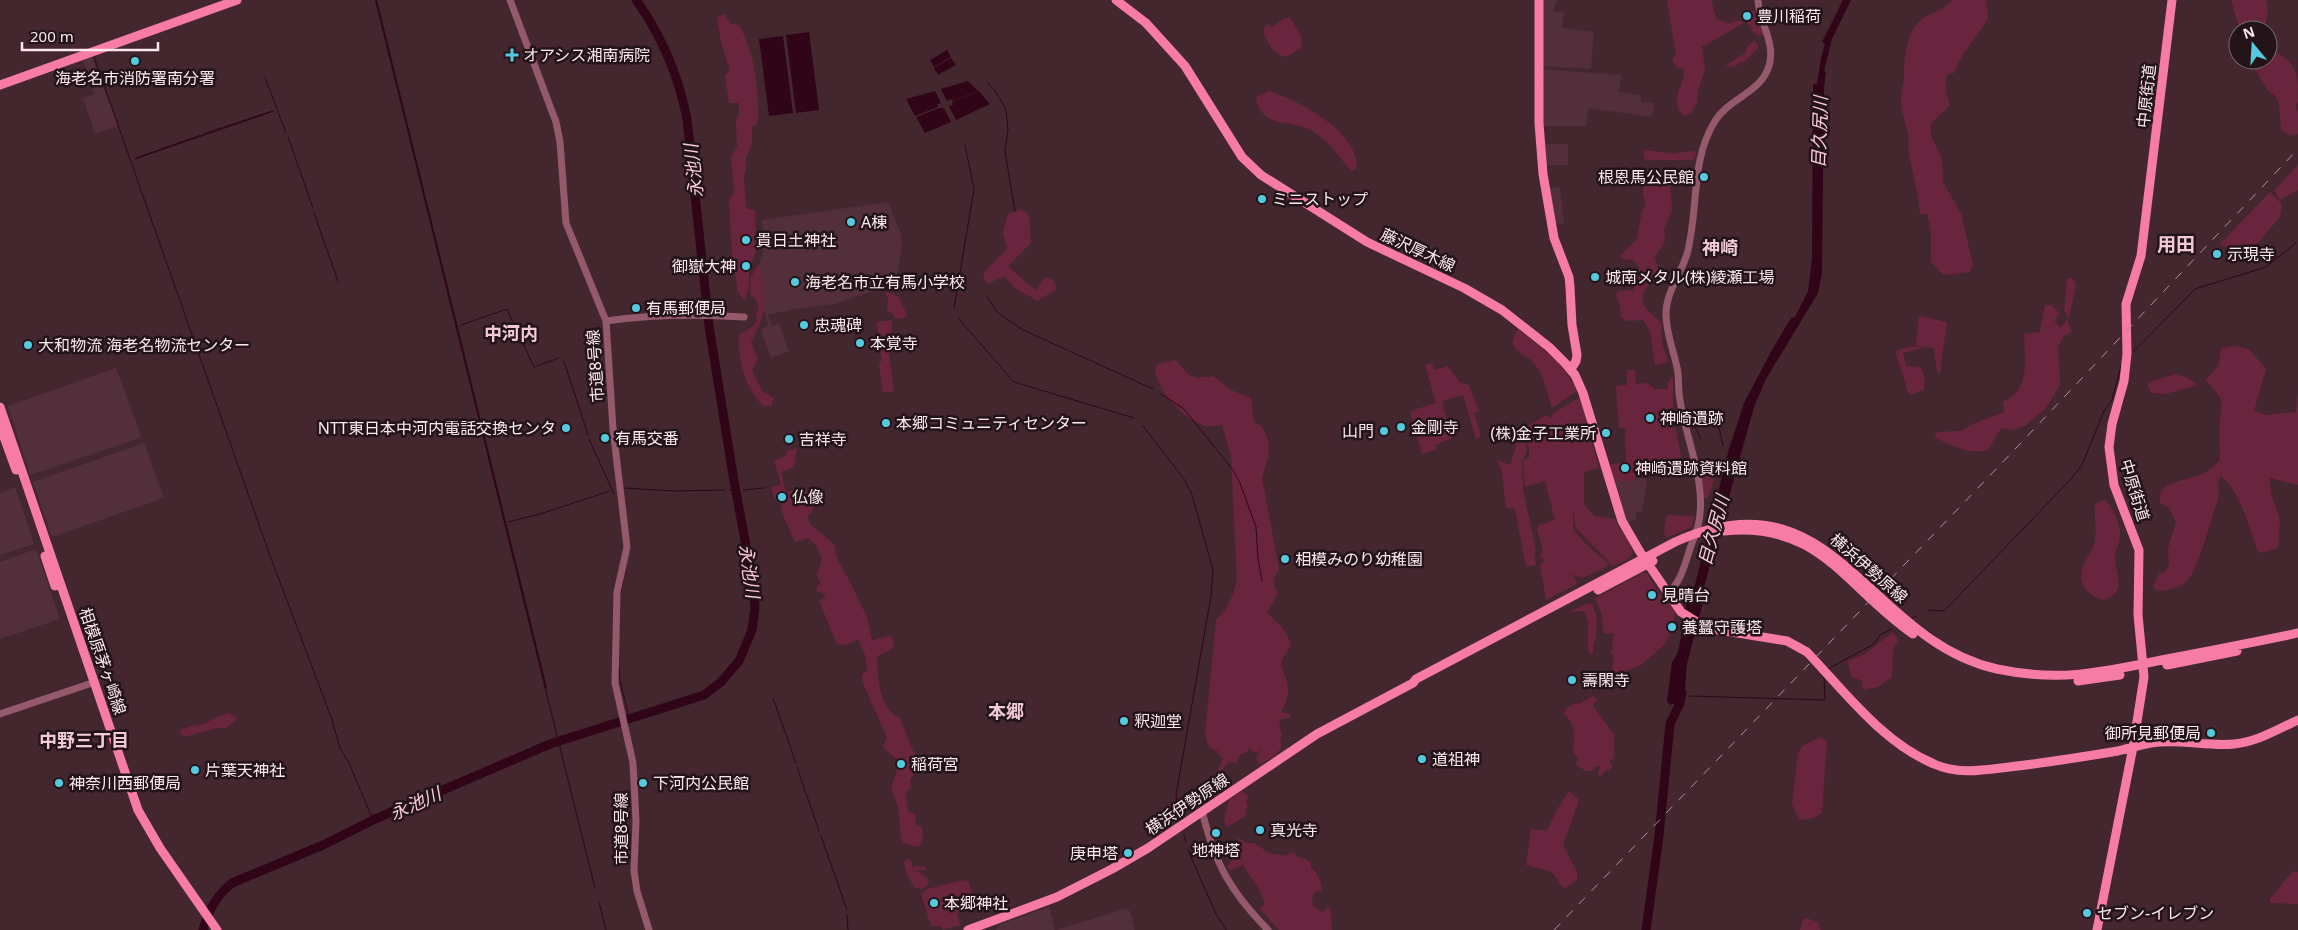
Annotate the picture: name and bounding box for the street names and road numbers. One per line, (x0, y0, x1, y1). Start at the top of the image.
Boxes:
street label: 中原街道 (2132, 63, 2160, 129)
street label: 藤沢厚木線 (1377, 223, 1459, 277)
street label: 市道8号線 (581, 329, 609, 403)
street label: 中原街道 (2115, 456, 2155, 524)
street label: 横浜伊勢原線 (1826, 528, 1912, 608)
street label: 相模原茅ヶ崎線 (74, 604, 132, 718)
street label: 横浜伊勢原線 (1141, 768, 1233, 840)
street label: 市道8号線 (610, 792, 632, 866)

